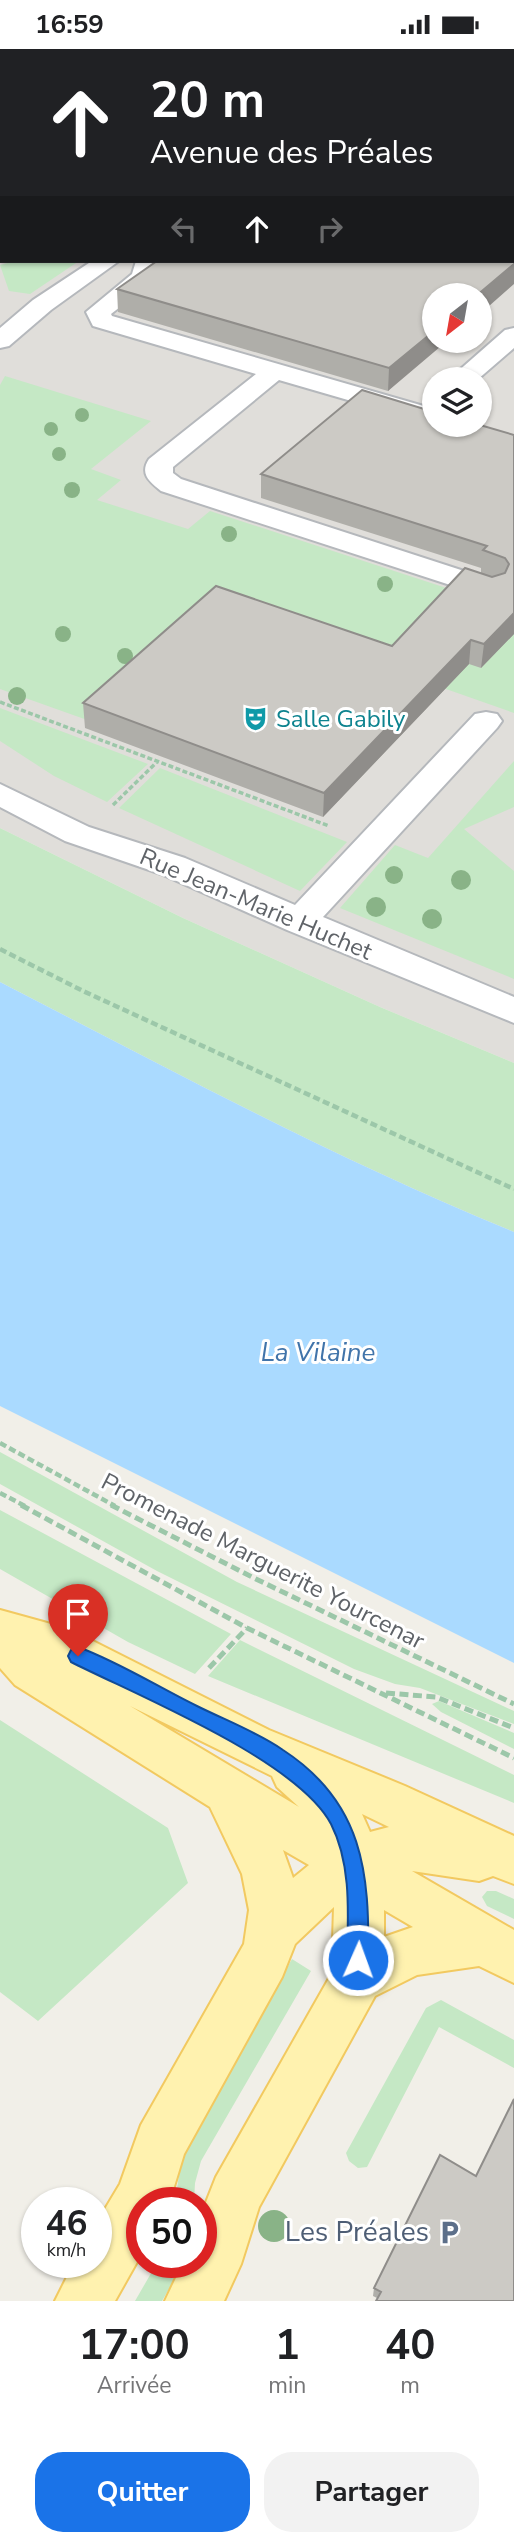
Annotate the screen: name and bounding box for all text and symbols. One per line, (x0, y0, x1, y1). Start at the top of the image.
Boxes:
text: 16:59 (35, 7, 104, 42)
text: 20 m (150, 67, 265, 134)
icon: ahead (35, 77, 126, 168)
text: Avenue des Préales (150, 131, 433, 174)
icon: left (165, 210, 203, 248)
icon: ahead (238, 210, 276, 248)
icon: right (311, 210, 349, 248)
north arrow (422, 283, 492, 353)
map controls (422, 283, 492, 437)
button: layers (422, 367, 492, 437)
place label: Salle Gabily (276, 703, 406, 735)
theatre icon: Salle Gabily (242, 705, 270, 733)
street label: Rue Jean-Marie Huchet (135, 841, 378, 968)
water label: La Vilaine (261, 1335, 375, 1370)
street label: Promenade Marguerite Yourcenar (96, 1465, 431, 1657)
pin (48, 1584, 108, 1656)
icon: arrive (59, 1595, 97, 1633)
position arrow (321, 1923, 395, 1997)
speed limit sign: 50 (126, 2187, 217, 2278)
text: 46 (45, 2200, 88, 2247)
place label: Les Préales (285, 2213, 429, 2251)
parking icon: Les Préales (435, 2218, 463, 2246)
text: km/h (47, 2238, 86, 2262)
text: 17:00 (79, 2317, 190, 2374)
text: 1 (275, 2317, 300, 2374)
text: 40 (385, 2317, 435, 2374)
text: Arrivée (97, 2370, 172, 2401)
text: min (268, 2370, 306, 2401)
text: m (400, 2370, 420, 2401)
button: Quitter (35, 2452, 250, 2532)
button: Partager (264, 2452, 479, 2532)

